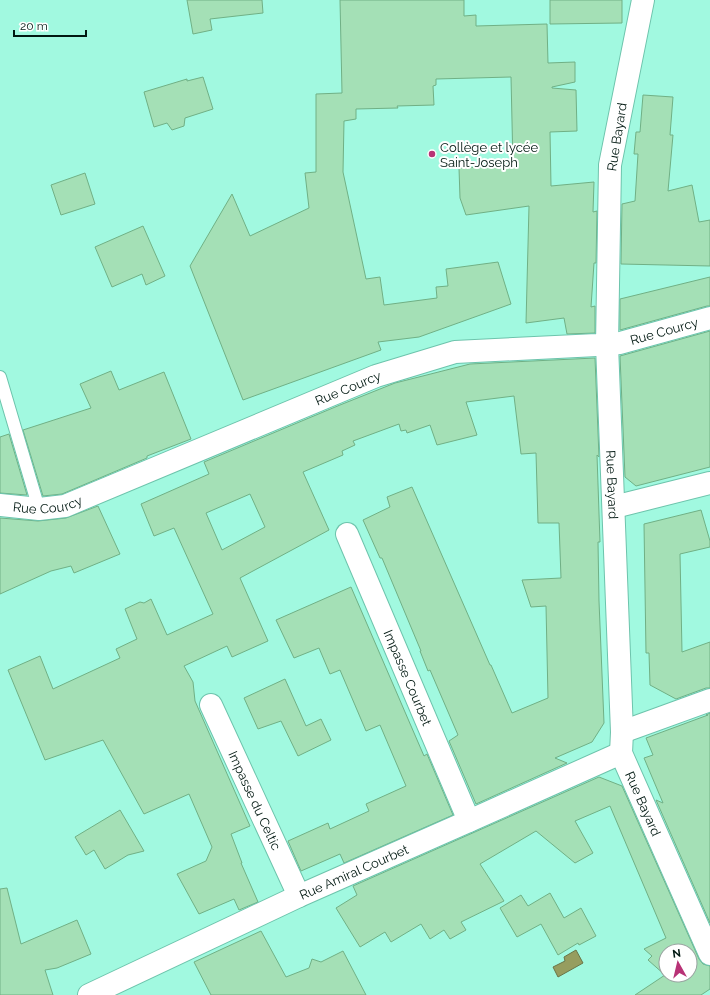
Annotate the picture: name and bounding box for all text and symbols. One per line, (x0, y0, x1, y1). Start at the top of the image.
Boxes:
scale bar (14, 12, 86, 38)
text: 20 m (20, 19, 48, 33)
street label: Rue Bayard (604, 102, 630, 172)
place label: Collège et lycée Saint-Joseph (440, 140, 538, 170)
marker: Collège et lycée Saint-Joseph (427, 149, 437, 159)
street label: Rue Courcy (628, 314, 700, 347)
street label: Rue Courcy (313, 368, 382, 408)
street label: Rue Bayard (604, 450, 621, 519)
street label: Rue Courcy (12, 492, 84, 517)
street label: Impasse Courbet (381, 627, 435, 728)
street label: Impasse du Celtic (226, 748, 284, 852)
street label: Rue Bayard (623, 769, 664, 838)
street label: Rue Amiral Courbet (297, 841, 411, 902)
north arrow (658, 943, 698, 983)
text: N (672, 947, 682, 961)

